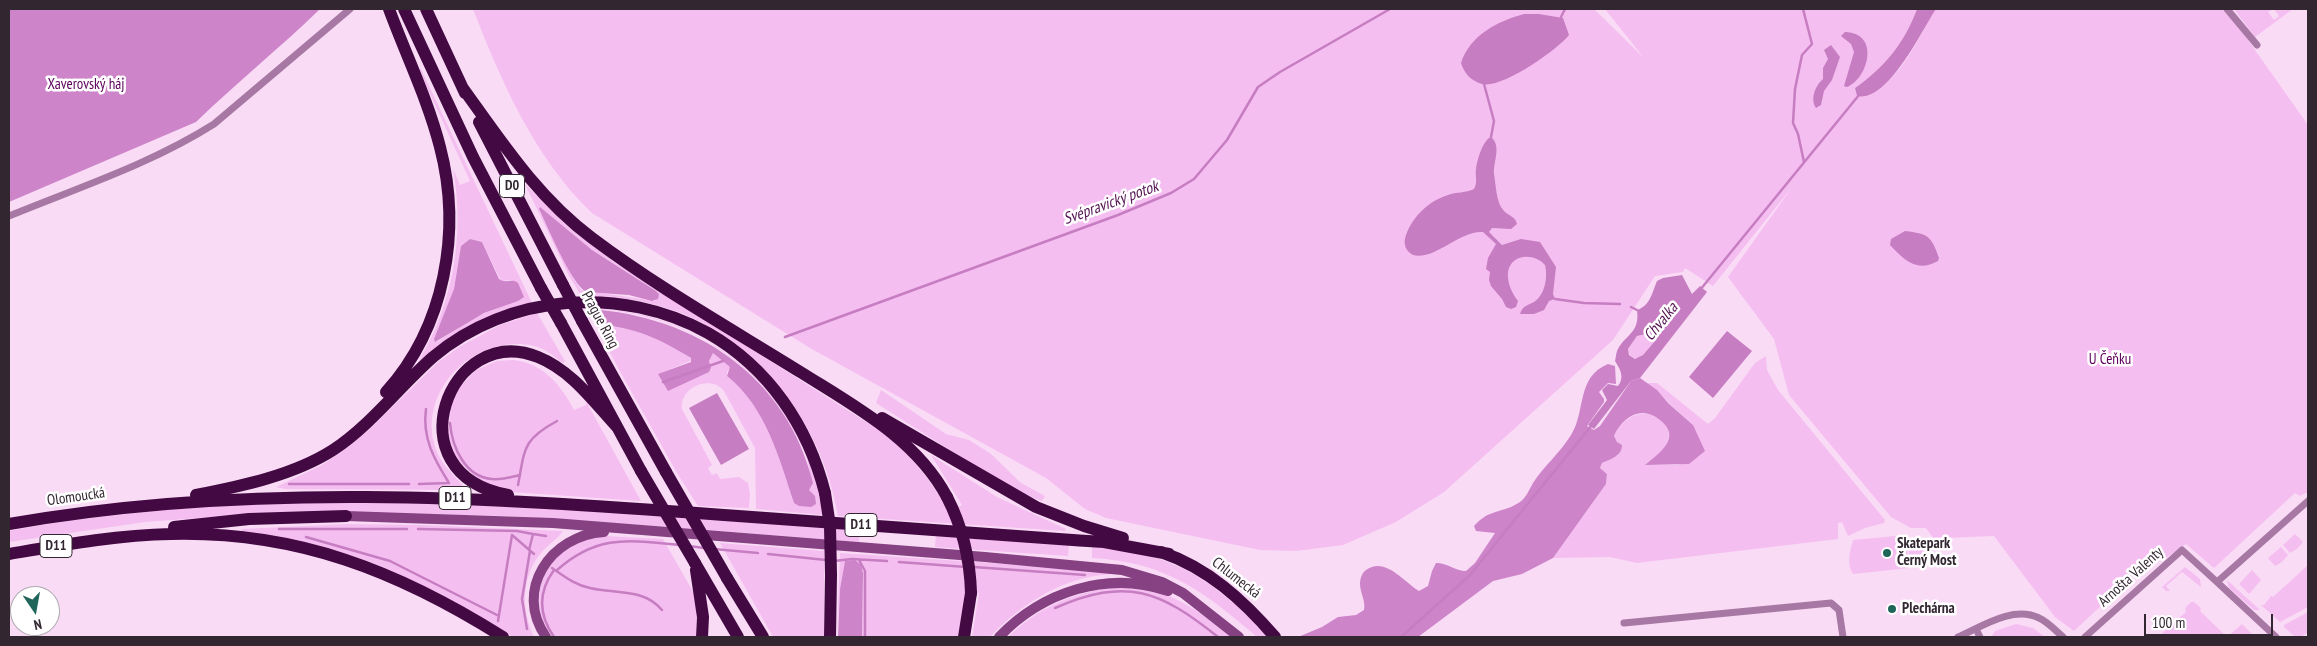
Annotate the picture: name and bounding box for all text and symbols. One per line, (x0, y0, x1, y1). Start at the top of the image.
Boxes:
park label: Xaverovský háj (48, 76, 124, 94)
road number: D0 (500, 175, 524, 198)
water label: Svépravický potok (1061, 177, 1161, 229)
street label: Prague Ring (577, 288, 623, 352)
water label: Chvalka (1640, 299, 1682, 345)
park label: U Čeňku (2089, 351, 2131, 369)
street label: Olomoucká (46, 484, 106, 510)
road number: D11 (439, 486, 471, 509)
road number: D11 (845, 514, 877, 536)
road number: D11 (40, 534, 72, 558)
place label: Skatepark Černý Most (1897, 535, 1956, 570)
street label: Arnošta Valenty (2095, 543, 2167, 611)
marker: Skatepark Černý Most (1881, 547, 1893, 559)
street label: Chlumecká (1208, 554, 1264, 602)
north arrow (10, 586, 60, 636)
place label: Plechárna (1902, 600, 1955, 618)
marker: Plechárna (1886, 603, 1898, 615)
scale bar (2147, 604, 2276, 636)
text: 100 m (2152, 613, 2185, 632)
text: N (32, 615, 43, 634)

